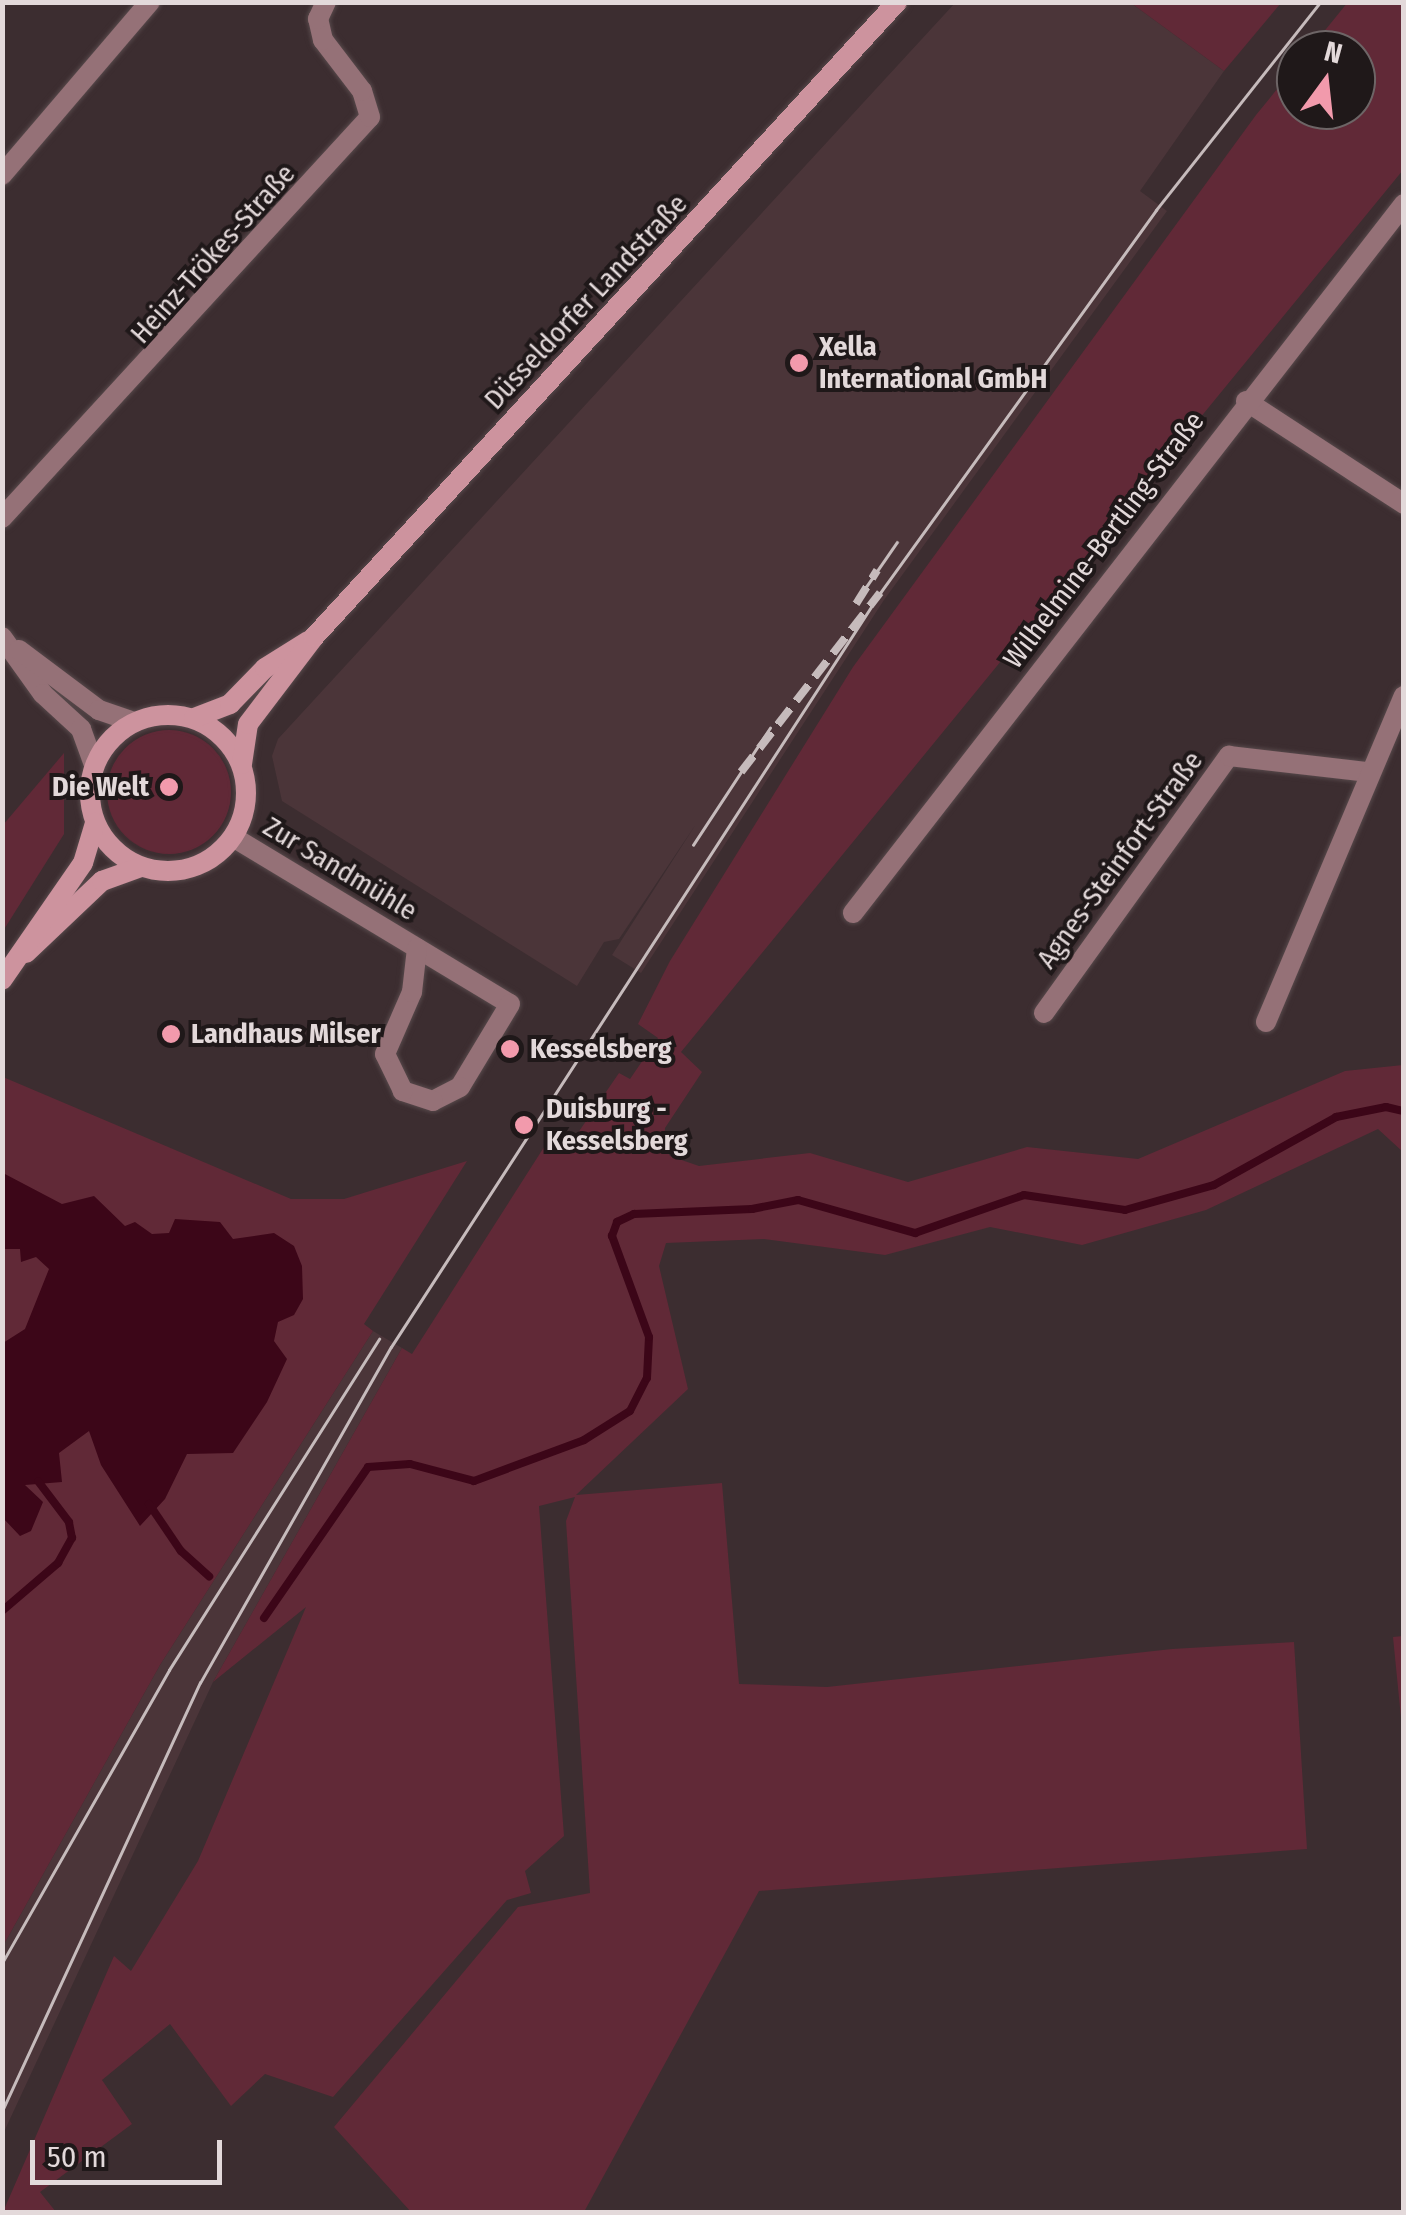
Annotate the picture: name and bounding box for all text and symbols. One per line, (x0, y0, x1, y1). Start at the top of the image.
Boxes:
north arrow (1276, 30, 1376, 130)
text: N (1321, 34, 1346, 71)
street label: Heinz-Trökes-Straße (124, 157, 302, 351)
street label: Düsseldorfer Landstraße (478, 187, 694, 417)
place label: Xella International GmbH (819, 330, 1047, 396)
marker: Xella International GmbH (788, 352, 810, 374)
street label: Wilhelmine-Bertling-Straße (997, 405, 1211, 675)
street label: Agnes-Steinfort-Straße (1030, 745, 1210, 975)
place label: Die Welt (52, 770, 149, 804)
marker: Die Welt (158, 776, 180, 798)
street label: Zur Sandmühle (257, 810, 423, 928)
place label: Landhaus Milser (191, 1017, 381, 1051)
marker: Landhaus Milser (160, 1023, 182, 1045)
place label: Kesselsberg (530, 1032, 672, 1066)
marker: Kesselsberg (499, 1038, 521, 1060)
place label: Duisburg - Kesselsberg (546, 1092, 688, 1158)
marker: Duisburg - Kesselsberg (511, 1112, 537, 1138)
scale bar (35, 2120, 228, 2182)
text: 50 m (47, 2139, 107, 2175)

